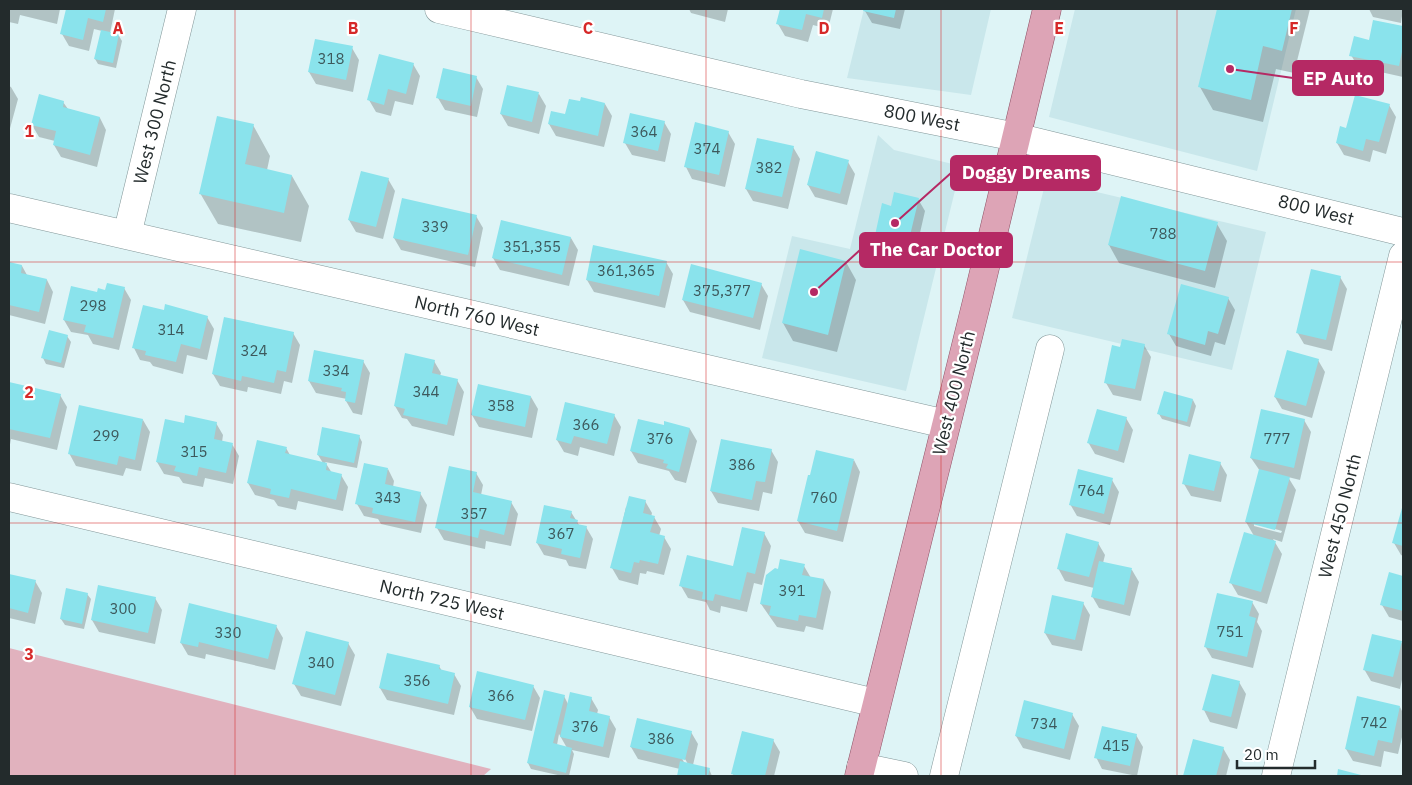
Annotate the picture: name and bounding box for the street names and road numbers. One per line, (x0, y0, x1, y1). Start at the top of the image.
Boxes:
street label: West 300 North (128, 57, 181, 187)
street label: 800 West (882, 99, 962, 136)
street label: 800 West (1276, 189, 1356, 230)
street label: North 760 West (412, 290, 542, 341)
street label: West 400 North (927, 328, 980, 458)
street label: West 450 North (1313, 451, 1366, 581)
street label: North 725 West (377, 574, 507, 625)

